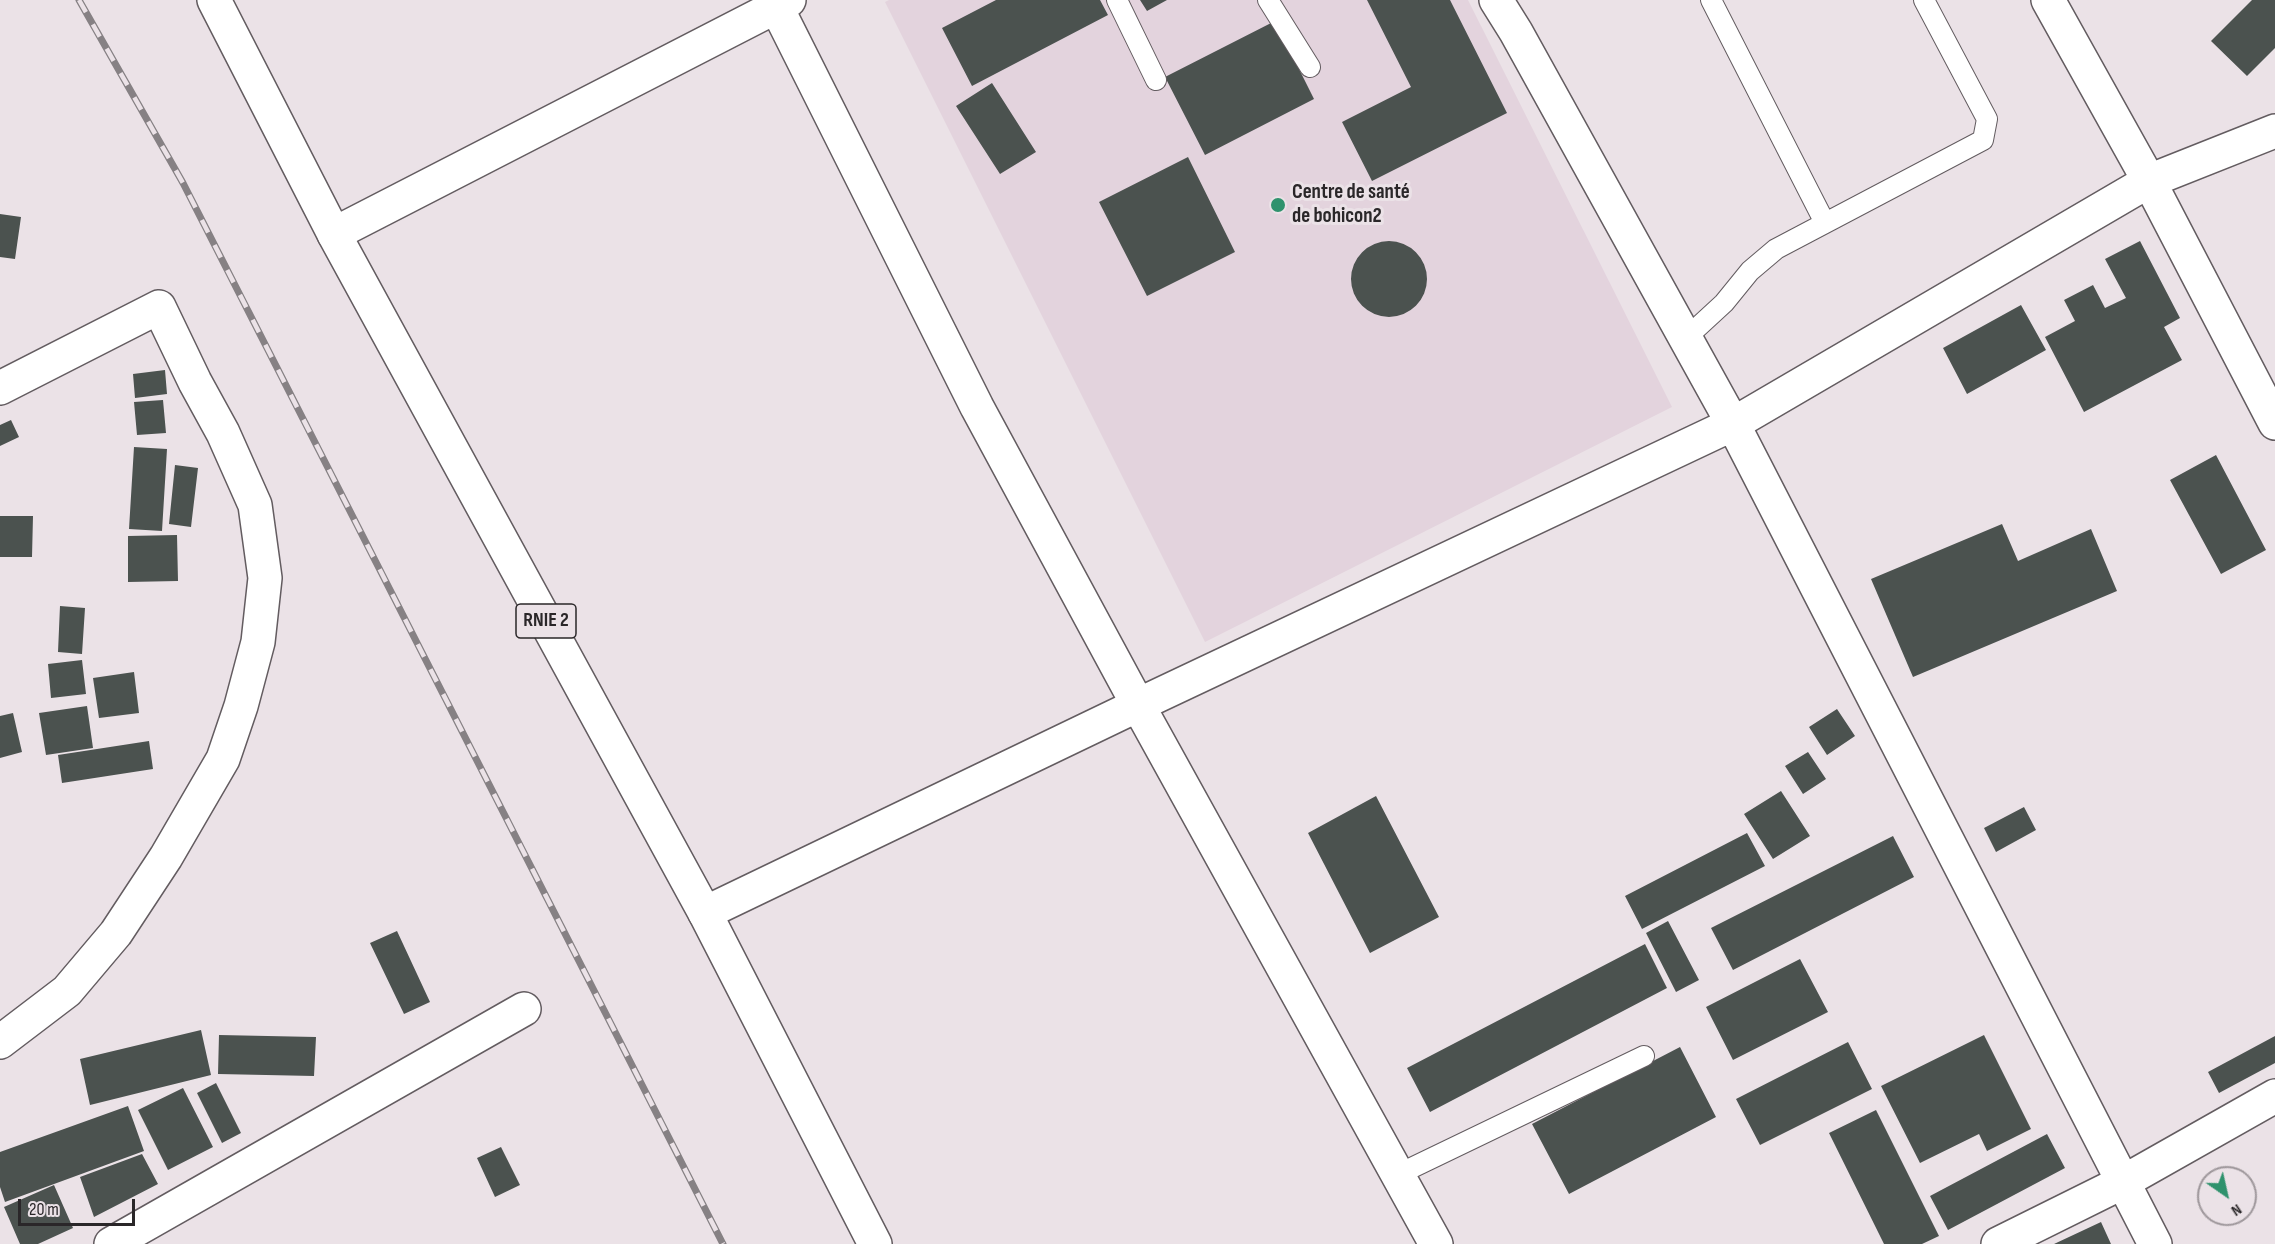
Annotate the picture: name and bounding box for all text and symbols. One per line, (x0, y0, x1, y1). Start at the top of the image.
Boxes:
place label: Centre de santé de bohicon2 (1292, 180, 1410, 230)
marker: Centre de santé de bohicon2 (1269, 196, 1287, 214)
road number: RNIE 2 (516, 604, 576, 638)
north arrow (2197, 1166, 2257, 1226)
scale bar (21, 1187, 138, 1225)
text: 20 m (29, 1199, 59, 1220)
text: N (2227, 1199, 2245, 1220)

